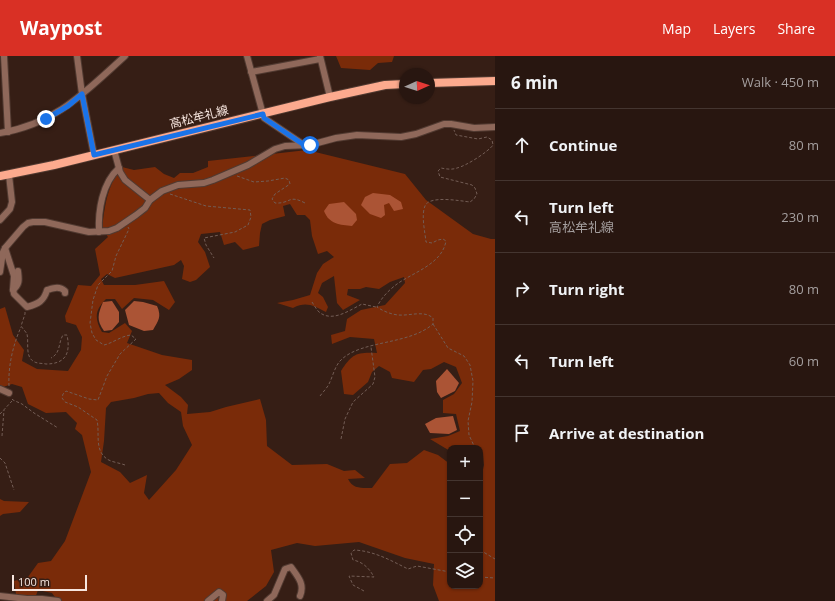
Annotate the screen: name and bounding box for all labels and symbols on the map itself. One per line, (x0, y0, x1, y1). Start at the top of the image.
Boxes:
north arrow (399, 68, 435, 104)
street label: 高松牟礼線 (168, 101, 230, 132)
route end (37, 110, 55, 128)
route start (301, 136, 319, 154)
scale bar (12, 573, 87, 592)

